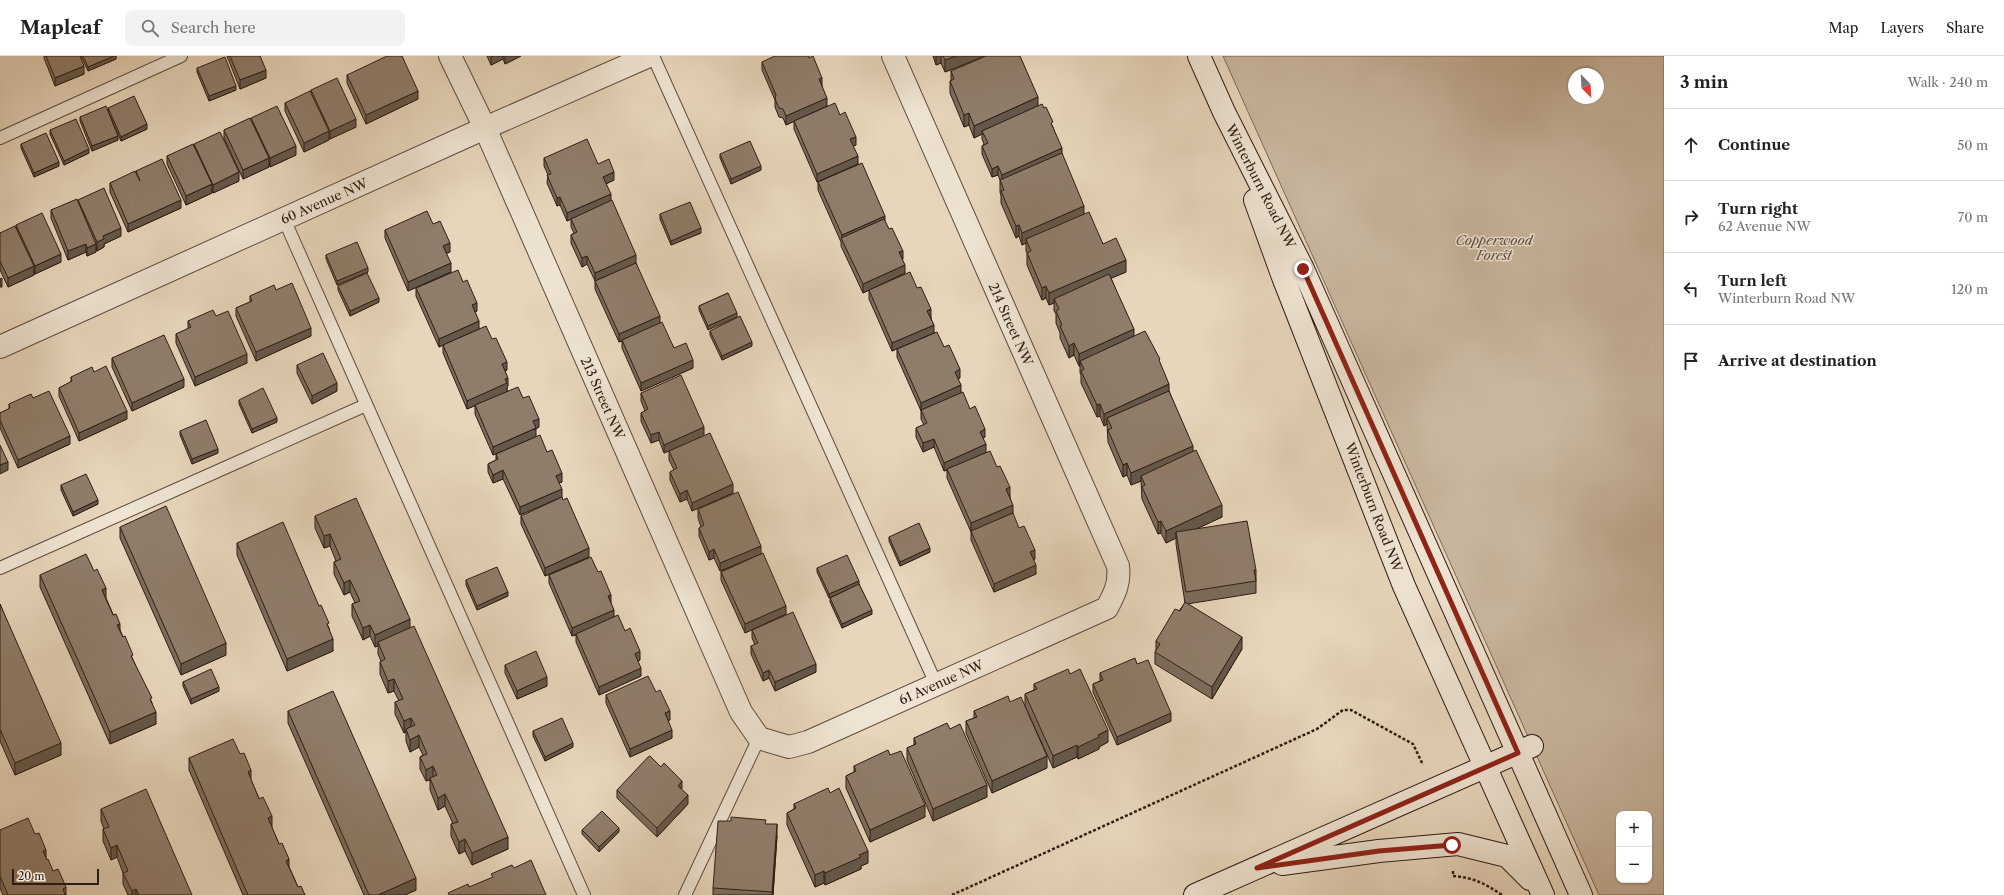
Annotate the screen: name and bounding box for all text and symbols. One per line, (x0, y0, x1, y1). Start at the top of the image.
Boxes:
search box (125, 10, 405, 46)
text: Mapleaf (20, 16, 101, 39)
icon: search (139, 17, 161, 39)
text: Search here (171, 18, 256, 37)
text: Map (1828, 19, 1858, 37)
text: Layers (1880, 19, 1924, 37)
text: Share (1946, 19, 1984, 37)
north arrow (1568, 68, 1604, 104)
text: 3 min (1680, 72, 1729, 92)
text: Walk · 240 m (1908, 74, 1988, 90)
street label: Winterburn Road NW (1222, 120, 1300, 251)
icon: ahead (1680, 134, 1702, 156)
text: Continue (1718, 135, 1790, 154)
text: 50 m (1957, 137, 1988, 153)
street label: 60 Avenue NW (278, 174, 371, 227)
text: Turn right (1718, 199, 1798, 218)
icon: right (1680, 206, 1702, 228)
text: 70 m (1958, 209, 1988, 225)
text: 62 Avenue NW (1718, 218, 1811, 234)
park label: Copperwood Forest (1456, 232, 1534, 263)
route end (1294, 260, 1312, 278)
text: Turn left (1718, 271, 1787, 290)
icon: left (1680, 278, 1702, 300)
street label: 214 Street NW (986, 280, 1037, 369)
text: 120 m (1951, 281, 1988, 297)
text: Winterburn Road NW (1718, 290, 1855, 306)
icon: arrive (1680, 350, 1702, 372)
text: Arrive at destination (1718, 351, 1877, 370)
street label: 213 Street NW (578, 354, 629, 443)
street label: Winterburn Road NW (1342, 439, 1406, 575)
street label: 61 Avenue NW (896, 656, 986, 708)
map controls (1616, 811, 1652, 883)
button: + (1616, 811, 1652, 847)
route start (1443, 836, 1461, 854)
button: − (1616, 847, 1652, 883)
scale bar (12, 867, 99, 886)
text: 20 m (18, 869, 44, 883)

